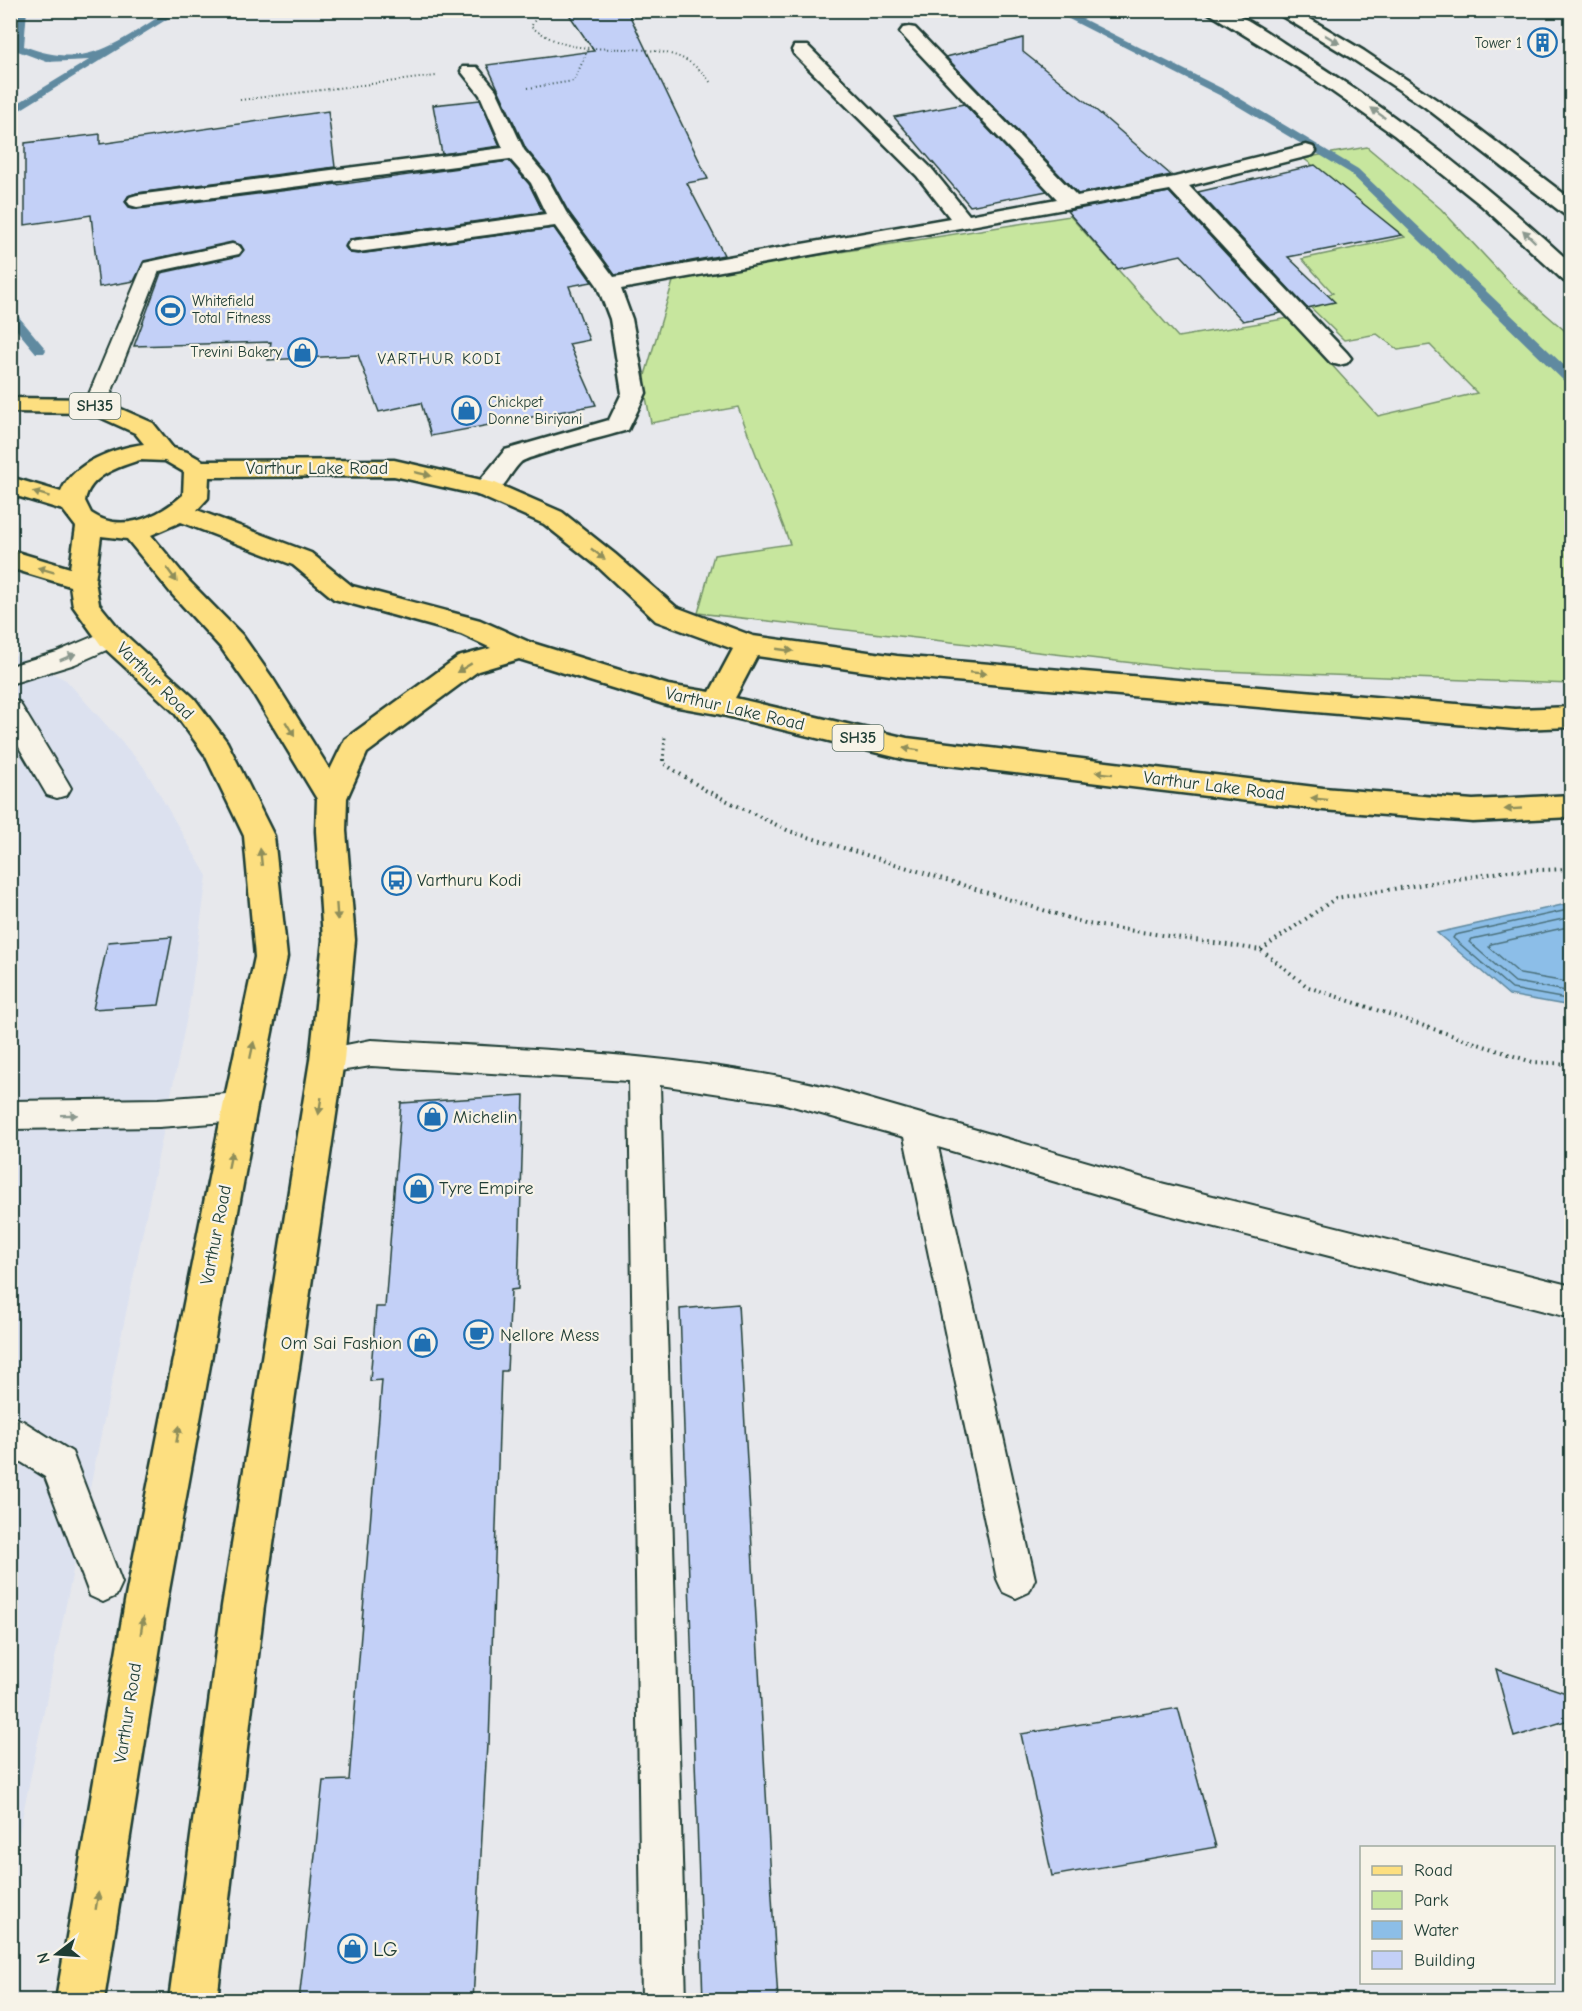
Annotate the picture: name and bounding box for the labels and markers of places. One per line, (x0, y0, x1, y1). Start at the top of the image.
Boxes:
building icon: Tower 1 (1527, 27, 1559, 59)
place label: Tower 1 (1475, 34, 1522, 52)
place label: Whitefield Total Fitness (192, 292, 271, 327)
sports icon: Whitefield Total Fitness (155, 294, 187, 326)
shop icon: Trevini Bakery (287, 336, 319, 368)
place label: Trevini Bakery (190, 343, 282, 361)
place label: Chickpet Donne Biriyani (488, 393, 582, 428)
shop icon: Chickpet Donne Biriyani (451, 395, 483, 427)
bus stop icon: Varthuru Kodi (380, 864, 412, 896)
place label: Varthuru Kodi (417, 870, 522, 891)
shop icon: Michelin (416, 1101, 448, 1133)
place label: Michelin (453, 1107, 518, 1128)
shop icon: Tyre Empire (402, 1172, 434, 1204)
place label: Tyre Empire (439, 1178, 533, 1199)
cafe icon: Nellore Mess (463, 1319, 495, 1351)
place label: Nellore Mess (500, 1325, 599, 1346)
shop icon: Om Sai Fashion (407, 1327, 439, 1359)
place label: Om Sai Fashion (281, 1333, 402, 1354)
shop icon: LG (336, 1933, 368, 1965)
place label: LG (373, 1937, 398, 1961)

